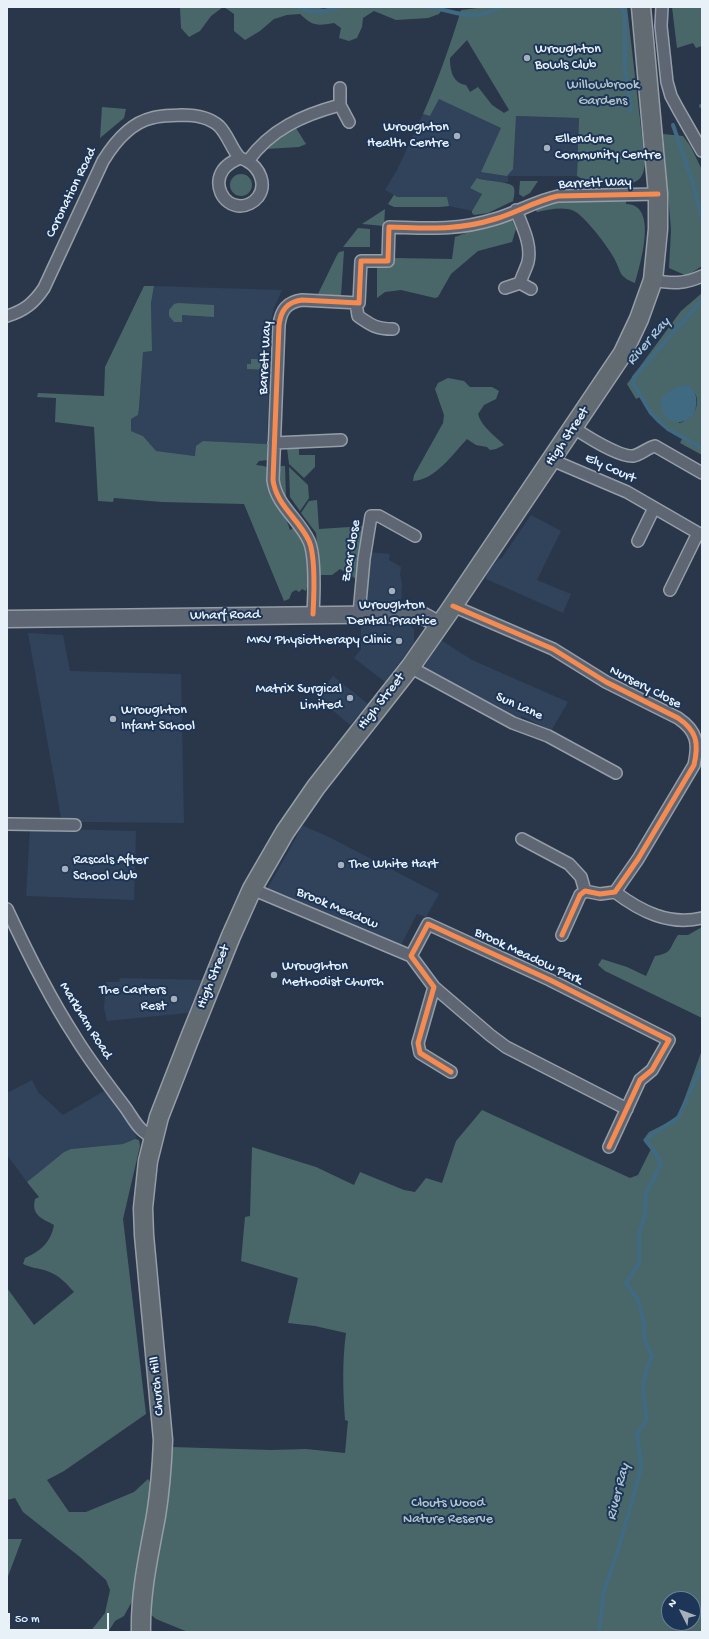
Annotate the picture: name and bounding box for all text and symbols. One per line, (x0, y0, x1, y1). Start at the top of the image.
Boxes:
place label: Wroughton Bowls Club (535, 42, 601, 74)
marker: Wroughton Bowls Club (522, 53, 532, 63)
park label: Willowbrook Gardens (567, 78, 639, 110)
place label: Wroughton Health Centre (367, 120, 449, 152)
marker: Wroughton Health Centre (452, 131, 462, 141)
place label: Ellendune Community Centre (555, 132, 661, 164)
marker: Ellendune Community Centre (542, 143, 552, 153)
street label: Coronation Road (43, 145, 101, 241)
street label: Barrett Way (558, 174, 632, 194)
water label: River Ray (623, 314, 675, 370)
street label: Barrett Way (256, 321, 276, 395)
street label: High Street (542, 404, 594, 470)
street label: Ely Court (582, 450, 638, 488)
street label: Zoar Close (339, 519, 365, 583)
marker: Wroughton Dental Practice (387, 586, 397, 596)
place label: Wroughton Dental Practice (348, 598, 436, 630)
street label: Wharf Road (190, 607, 260, 625)
place label: MKV Physiotherapy Clinic (246, 633, 391, 649)
marker: MKV Physiotherapy Clinic (394, 636, 404, 646)
street label: Nursery Close (606, 663, 684, 713)
street label: High Street (355, 670, 409, 734)
place label: Matrix Surgical Limited (255, 682, 342, 714)
street label: Sun Lane (493, 689, 545, 725)
marker: Matrix Surgical Limited (345, 693, 355, 703)
place label: Wroughton Infant School (121, 703, 195, 736)
marker: Wroughton Infant School (108, 714, 118, 724)
place label: Rascals After School Club (73, 853, 148, 886)
place label: The White Hart (349, 857, 438, 873)
marker: The White Hart (336, 860, 346, 870)
marker: Rascals After School Club (60, 864, 70, 874)
street label: Brook Meadow (294, 884, 380, 934)
street label: Brook Meadow Park (471, 925, 585, 989)
street label: High Street (194, 943, 234, 1011)
place label: Wroughton Methodist Church (282, 959, 384, 992)
marker: Wroughton Methodist Church (269, 970, 279, 980)
street label: Markham Road (55, 979, 115, 1063)
place label: The Carters Rest (99, 983, 166, 1016)
marker: The Carters Rest (169, 994, 179, 1004)
street label: Church Hill (147, 1356, 169, 1416)
water label: River Ray (603, 1462, 635, 1522)
park label: Clouts Wood Nature Reserve (403, 1496, 493, 1528)
north arrow (661, 1591, 701, 1631)
text: N (666, 1597, 680, 1610)
scale bar (10, 1605, 111, 1631)
text: 50 m (15, 1613, 40, 1627)

